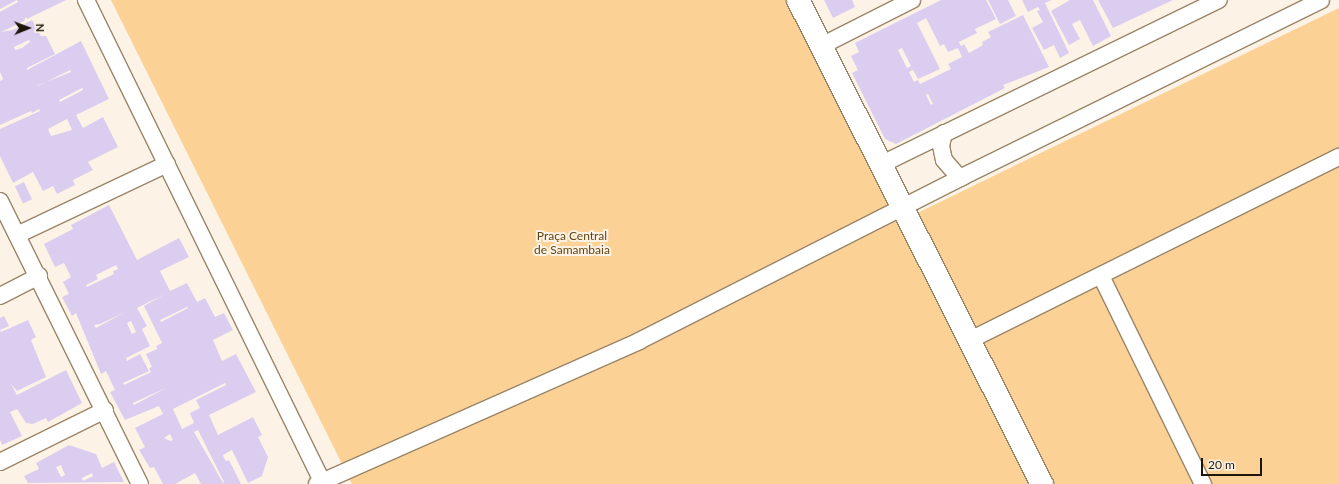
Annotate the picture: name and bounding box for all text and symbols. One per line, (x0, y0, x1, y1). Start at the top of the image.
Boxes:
north arrow (8, 8, 48, 48)
text: N (34, 23, 47, 32)
park label: Praça Central de Samambaia (534, 229, 610, 257)
scale bar (1203, 450, 1264, 476)
text: 20 m (1208, 457, 1235, 472)

